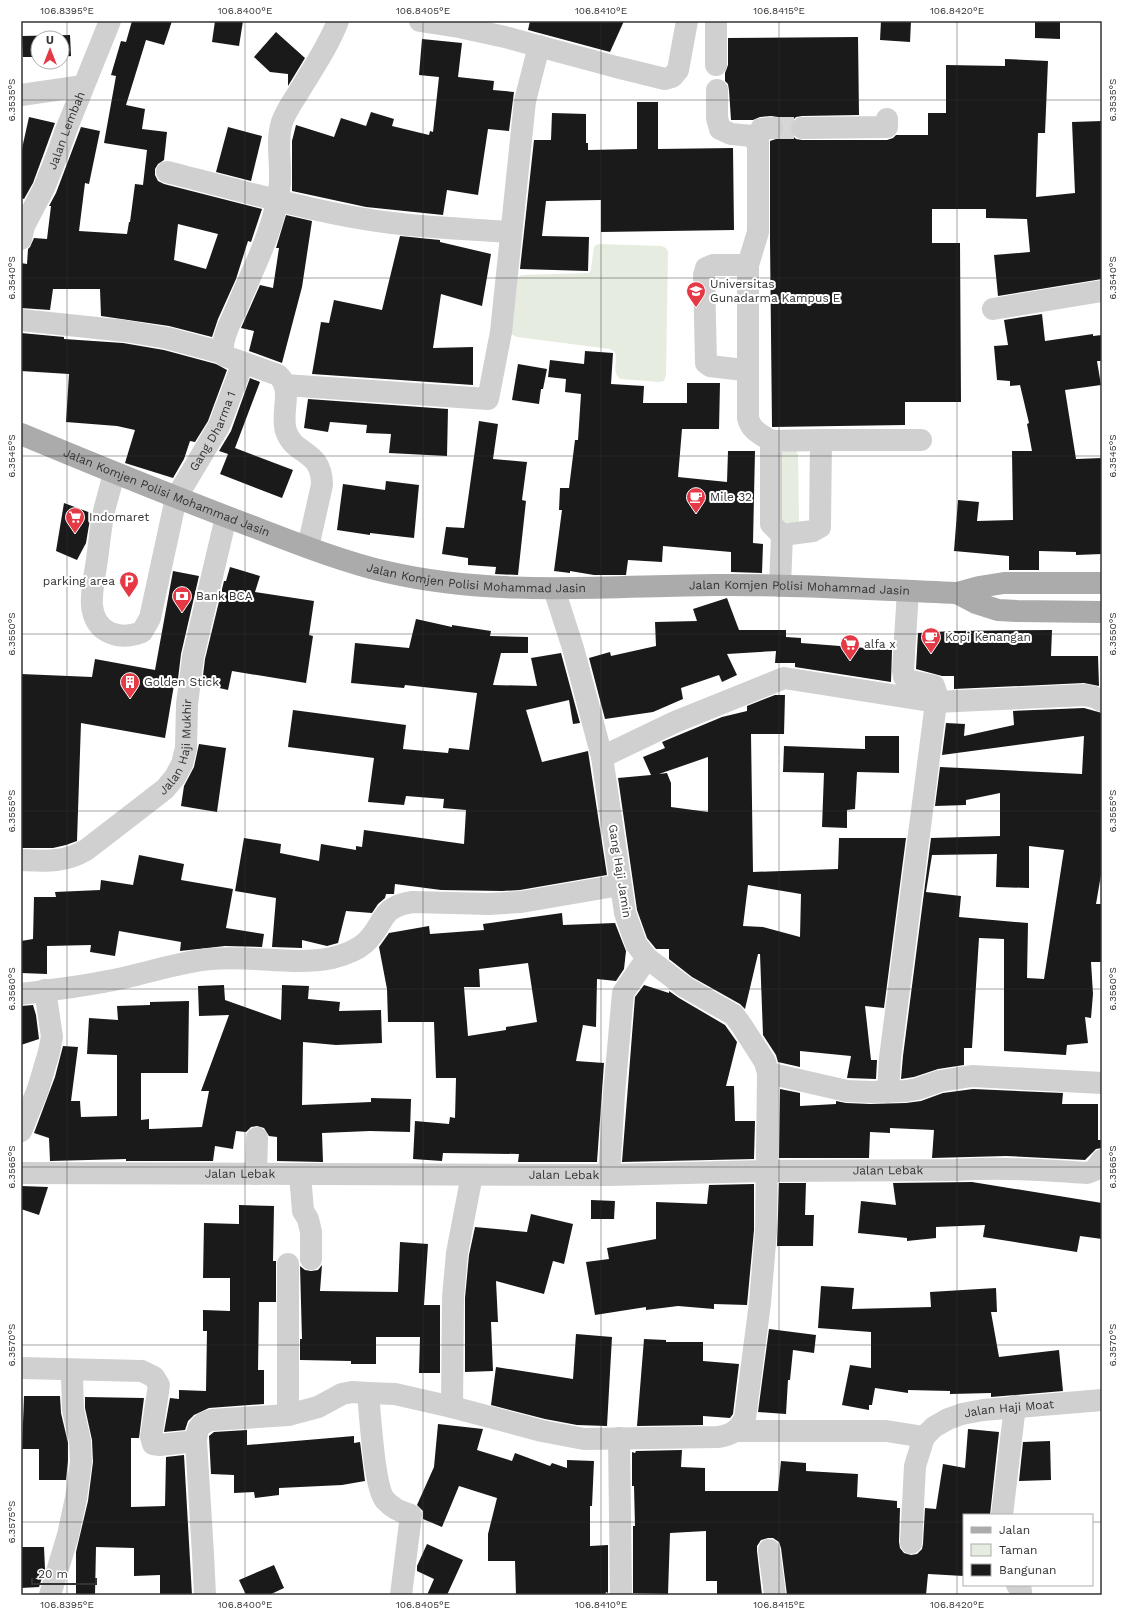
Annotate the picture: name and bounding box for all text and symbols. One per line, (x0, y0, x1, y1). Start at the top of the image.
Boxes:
text: 106.8395°E (40, 5, 94, 16)
text: 106.8400°E (218, 5, 272, 16)
text: 106.8405°E (396, 5, 450, 16)
text: 106.8410°E (575, 5, 627, 16)
text: 106.8415°E (753, 5, 805, 16)
text: 106.8420°E (930, 5, 984, 16)
north arrow (30, 30, 70, 70)
text: U (46, 34, 54, 47)
text: 6.3535°S (6, 78, 17, 122)
text: 6.3535°S (1107, 78, 1118, 122)
street label: Jalan Lembah (45, 89, 88, 172)
text: 6.3540°S (6, 256, 17, 300)
text: 6.3540°S (1107, 256, 1118, 300)
place label: Universitas Gunadarma Kampus E (710, 277, 841, 305)
school or university icon: Universitas Gunadarma Kampus E (685, 280, 707, 308)
street label: Gang Dharma 1 (187, 390, 238, 474)
text: 6.3545°S (6, 434, 17, 478)
text: 6.3545°S (1107, 434, 1118, 478)
street label: Jalan Komjen Polisi Mohammad Jasin (61, 445, 272, 540)
cafe icon: Mile 32 (685, 486, 707, 514)
place label: Mile 32 (710, 490, 752, 504)
supermarket icon: Indomaret (64, 506, 86, 534)
place label: Indomaret (89, 510, 149, 524)
street label: Jalan Komjen Polisi Mohammad Jasin (365, 560, 586, 595)
parking icon: parking area (118, 570, 140, 598)
place label: parking area (43, 574, 115, 588)
street label: Jalan Komjen Polisi Mohammad Jasin (689, 578, 910, 598)
bank icon: Bank BCA (171, 585, 193, 613)
place label: Bank BCA (196, 589, 253, 603)
text: 6.3550°S (6, 612, 17, 656)
text: 6.3550°S (1107, 612, 1118, 656)
cafe icon: Kopi Kenangan (920, 626, 942, 654)
place label: Kopi Kenangan (945, 630, 1031, 644)
supermarket icon: alfa x (839, 633, 861, 661)
place label: alfa x (864, 637, 896, 651)
building icon: Golden Stick (119, 671, 141, 699)
place label: Golden Stick (144, 675, 219, 689)
street label: Jalan Haji Mukhir (156, 698, 195, 798)
text: 6.3555°S (6, 789, 17, 833)
text: 6.3555°S (1107, 789, 1118, 833)
street label: Gang Haji Jamin (606, 823, 634, 919)
text: 6.3560°S (6, 967, 17, 1011)
text: 6.3560°S (1107, 967, 1118, 1011)
text: 6.3565°S (6, 1145, 17, 1189)
text: 6.3565°S (1107, 1145, 1118, 1189)
street label: Jalan Lebak (853, 1163, 923, 1178)
street label: Jalan Lebak (205, 1167, 275, 1181)
street label: Jalan Lebak (529, 1168, 599, 1182)
text: 6.3570°S (6, 1323, 17, 1367)
text: 6.3570°S (1107, 1323, 1118, 1367)
street label: Jalan Haji Moat (963, 1397, 1055, 1420)
text: 6.3575°S (6, 1501, 17, 1543)
legend (963, 1514, 1093, 1586)
text: Jalan (999, 1523, 1030, 1537)
text: Taman (999, 1543, 1037, 1557)
scale bar (32, 1560, 96, 1586)
text: Bangunan (999, 1563, 1057, 1577)
text: 20 m (38, 1567, 68, 1581)
text: 106.8395°E (40, 1599, 94, 1610)
text: 106.8400°E (218, 1599, 272, 1610)
text: 106.8405°E (396, 1599, 450, 1610)
text: 106.8410°E (575, 1599, 627, 1610)
text: 106.8415°E (753, 1599, 805, 1610)
text: 106.8420°E (930, 1599, 984, 1610)

